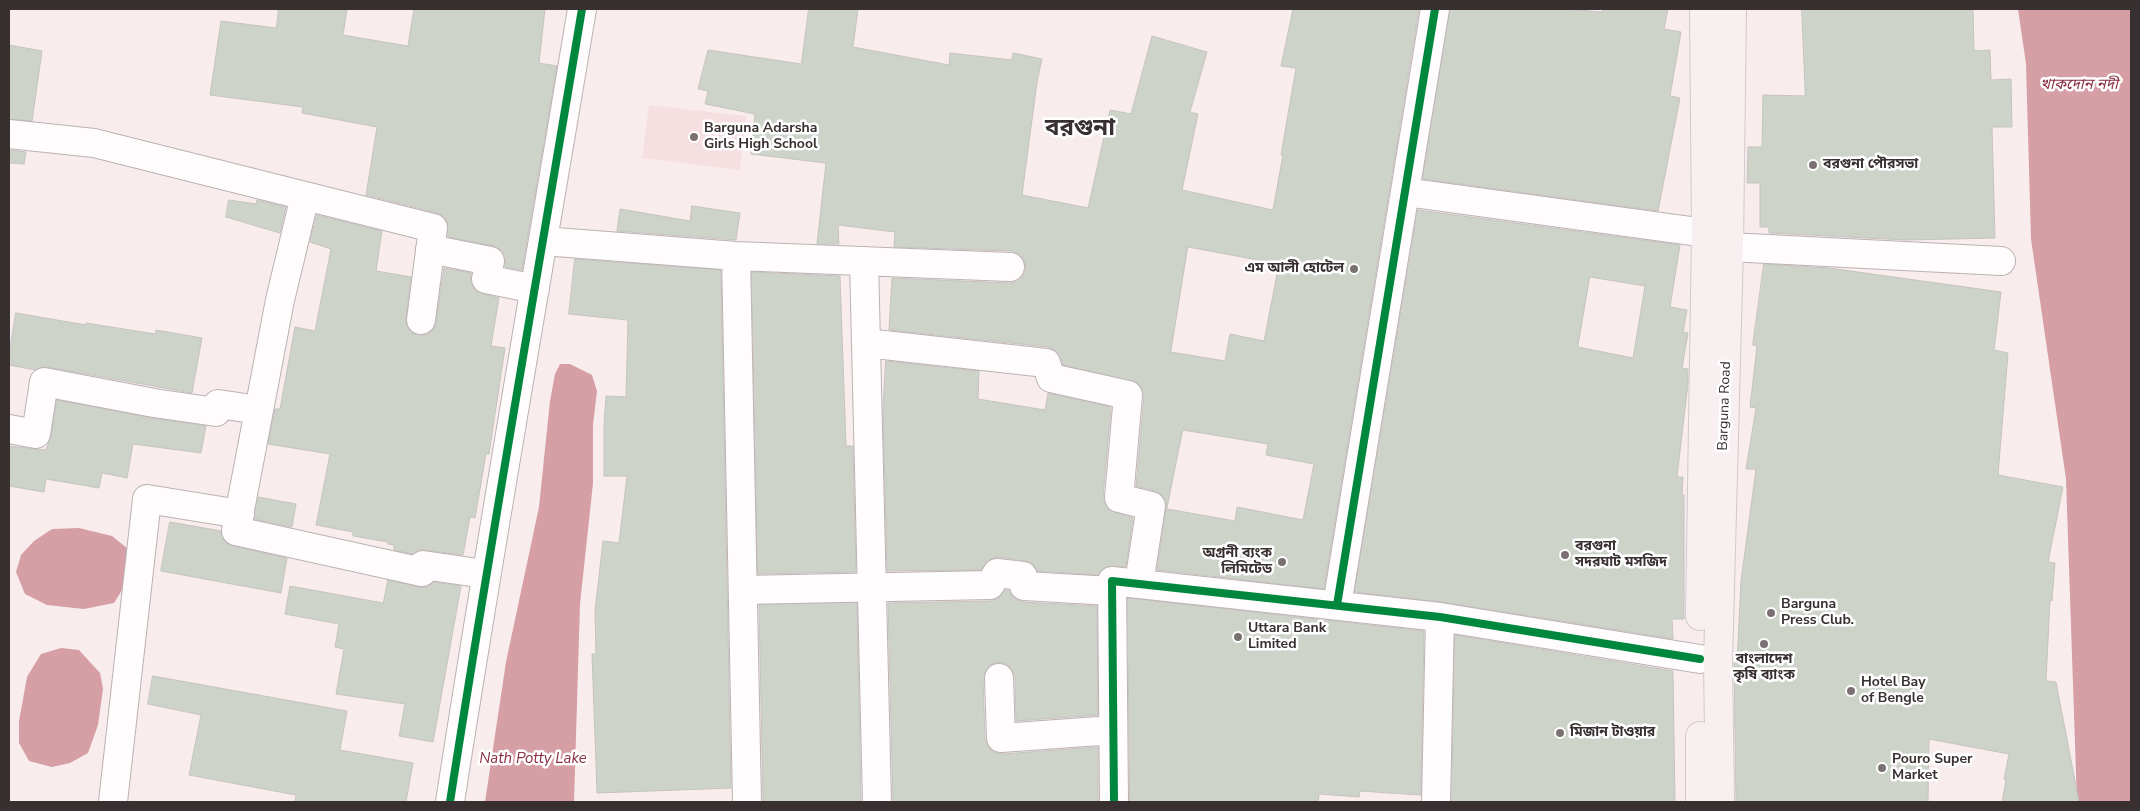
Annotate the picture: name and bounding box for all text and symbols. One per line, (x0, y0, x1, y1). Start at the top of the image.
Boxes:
water label: খাকদোন নদী (2040, 76, 2118, 94)
district label: বরগুনা (1045, 115, 1115, 143)
place label: Barguna Adarsha Girls High School (704, 121, 817, 154)
marker: Barguna Adarsha Girls High School (688, 131, 700, 143)
place label: বরগুনা পৌরসভা (1823, 157, 1918, 173)
marker: বরগুনা পৌরসভা (1807, 159, 1819, 171)
place label: এম আলী হোটেল (1245, 261, 1344, 277)
marker: এম আলী হোটেল (1348, 263, 1360, 275)
street label: Barguna Road (1715, 361, 1735, 451)
place label: বরগুনা সদরঘাট মসজিদ (1575, 539, 1667, 572)
place label: অগ্রনী ব্যংক লিমিটেড (1202, 546, 1272, 578)
marker: বরগুনা সদরঘাট মসজিদ (1559, 549, 1571, 561)
marker: অগ্রনী ব্যংক লিমিটেড (1276, 556, 1288, 568)
place label: Barguna Press Club. (1781, 597, 1854, 630)
marker: Barguna Press Club. (1765, 607, 1777, 619)
place label: Uttara Bank Limited (1248, 621, 1326, 654)
marker: Uttara Bank Limited (1232, 631, 1244, 643)
marker: বাংলাদেশ কৃষি ব্যাংক (1758, 638, 1770, 650)
place label: বাংলাদেশ কৃষি ব্যাংক (1733, 652, 1795, 684)
place label: Hotel Bay of Bengle (1861, 675, 1926, 708)
marker: Hotel Bay of Bengle (1845, 685, 1857, 697)
place label: মিজান টাওয়ার (1570, 725, 1655, 741)
marker: মিজান টাওয়ার (1554, 727, 1566, 739)
water label: Nath Potty Lake (479, 750, 587, 768)
place label: Pouro Super Market (1892, 752, 1973, 784)
marker: Pouro Super Market (1876, 762, 1888, 774)

